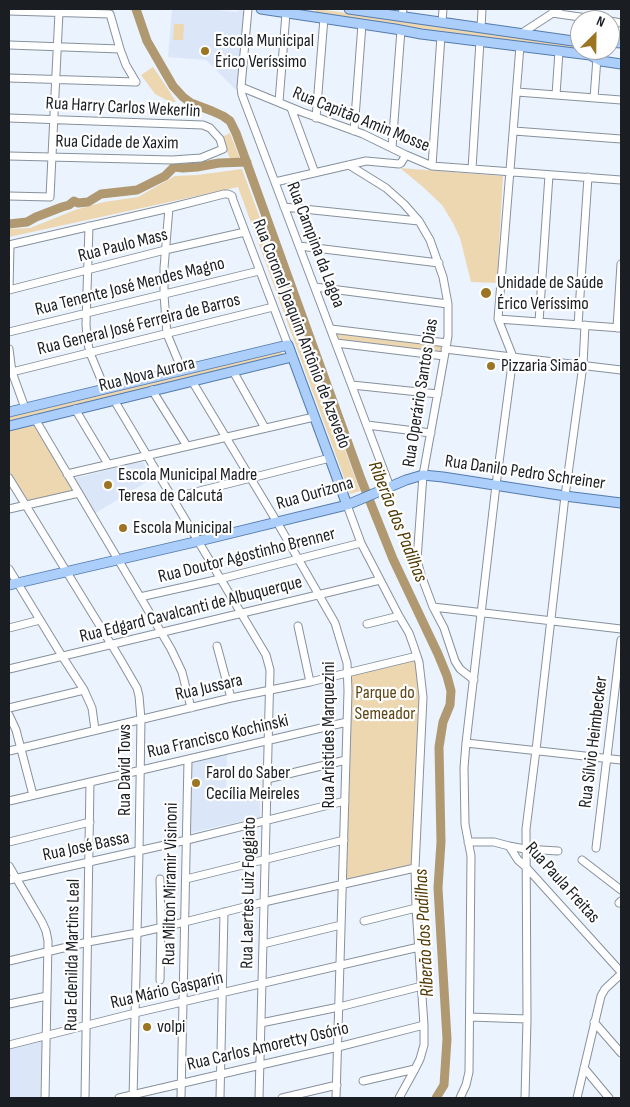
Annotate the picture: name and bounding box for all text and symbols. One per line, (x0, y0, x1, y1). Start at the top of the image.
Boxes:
north arrow (570, 10, 620, 60)
text: N (594, 12, 607, 31)
place label: Escola Municipal Érico Veríssimo (215, 30, 314, 72)
marker: Escola Municipal Érico Veríssimo (199, 45, 211, 57)
street label: Rua Capitão Amin Mosse (289, 83, 433, 157)
street label: Rua Harry Carlos Wekerlin (45, 93, 201, 123)
street label: Rua Cidade de Xaxim (55, 131, 179, 155)
street label: Rua Campina da Lagoa (281, 179, 349, 311)
street label: Rua Coronel Joaquim Antônio de Azevedo (247, 216, 355, 452)
street label: Rua Paulo Mass (76, 224, 170, 268)
street label: Rua Tenente José Mendes Magno (33, 253, 227, 321)
place label: Unidade de Saúde Érico Veríssimo (497, 272, 604, 314)
marker: Unidade de Saúde Érico Veríssimo (479, 286, 493, 300)
street label: Rua General José Ferreira de Barros (35, 289, 243, 361)
street label: Rua Operário Santos Dias (399, 317, 443, 469)
street label: Rua Nova Aurora (97, 353, 197, 397)
place label: Pizzaria Simão (501, 355, 587, 377)
marker: Pizzaria Simão (485, 360, 497, 372)
street label: Rua Danilo Pedro Schreiner (443, 451, 607, 495)
water label: Riberão dos Padilhas (362, 458, 432, 586)
place label: Escola Municipal Madre Teresa de Calcutá (118, 464, 257, 506)
street label: Rua Ourizona (274, 473, 356, 515)
marker: Escola Municipal Madre Teresa de Calcutá (102, 479, 114, 491)
place label: Escola Municipal (133, 517, 232, 539)
marker: Escola Municipal (117, 522, 129, 534)
street label: Rua Doutor Agostinho Brenner (156, 524, 338, 588)
street label: Rua Edgard Cavalcanti de Albuquerque (78, 572, 304, 648)
street label: Rua Aristides Marquezini (318, 661, 340, 809)
street label: Rua Jussara (173, 670, 245, 706)
street label: Rua Sílvio Heimbecker (575, 675, 613, 809)
park label: Parque do Semeador (355, 682, 415, 724)
street label: Rua Francisco Kochinski (145, 710, 291, 764)
street label: Rua David Tows (114, 724, 136, 816)
place label: Farol do Saber Cecília Meireles (206, 762, 300, 804)
marker: Farol do Saber Cecília Meireles (190, 777, 202, 789)
street label: Rua Milton Miramir Visinoni (159, 802, 183, 966)
street label: Rua Laertes Luiz Foggiato (237, 817, 261, 969)
street label: Rua José Bassa (41, 827, 131, 867)
street label: Rua Paula Freitas (520, 838, 604, 928)
water label: Riberão dos Padilhas (410, 868, 440, 998)
street label: Rua Edenilda Martins Leal (61, 879, 85, 1031)
street label: Rua Mário Gasparin (109, 968, 225, 1014)
place label: volpi (157, 1016, 185, 1038)
street label: Rua Carlos Amoretty Osório (185, 1018, 351, 1076)
marker: volpi (141, 1021, 153, 1033)

